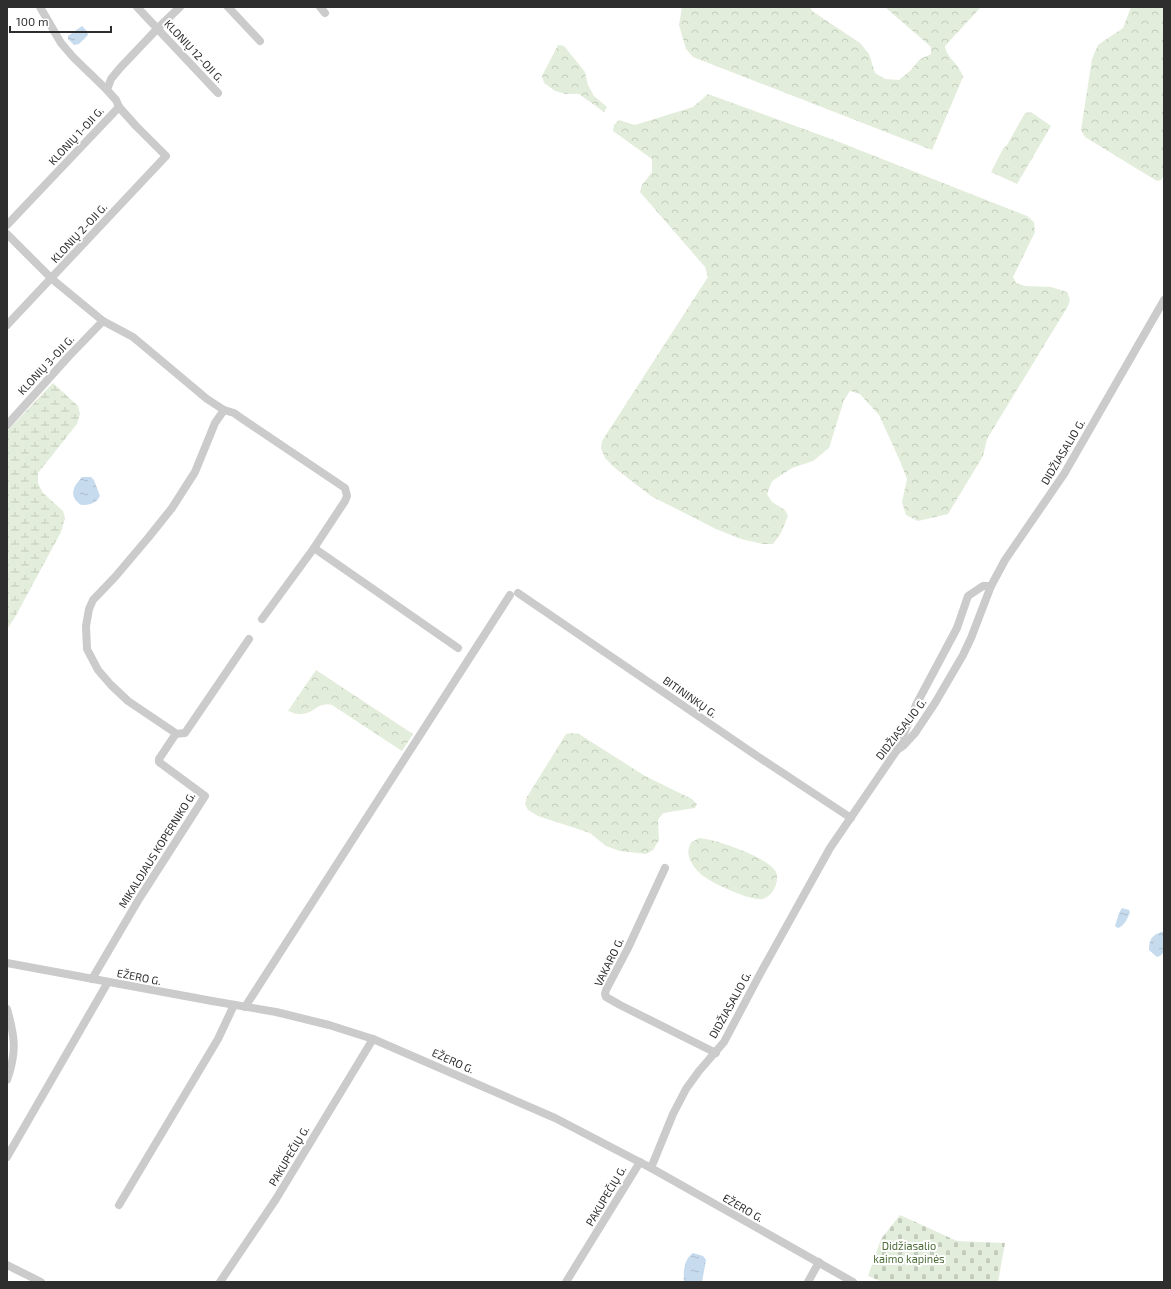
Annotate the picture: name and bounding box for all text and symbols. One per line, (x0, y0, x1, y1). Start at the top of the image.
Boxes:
scale bar (10, 8, 111, 34)
text: 100 m (16, 14, 48, 28)
street label: KLONIŲ 12-OJI G. (162, 17, 227, 85)
street label: KLONIŲ 1-OJI G. (45, 104, 106, 167)
street label: KLONIŲ 2-OJI G. (48, 200, 109, 265)
street label: KLONIŲ 3-OJI G. (15, 332, 76, 397)
street label: DIDŽIASALIO G. (1038, 417, 1087, 487)
street label: BITININKŲ G. (661, 673, 720, 720)
street label: DIDŽIASALIO G. (873, 695, 929, 762)
street label: MIKALOJAUS KOPERNIKO G. (116, 789, 198, 910)
street label: VAKARO G. (591, 935, 626, 988)
street label: EŽERO G. (116, 966, 162, 987)
street label: DIDŽIASALIO G. (706, 969, 753, 1040)
street label: EŽERO G. (430, 1046, 476, 1076)
street label: PAKUPEČIŲ G. (266, 1123, 312, 1188)
street label: PAKUPEČIŲ G. (583, 1163, 629, 1228)
street label: EŽERO G. (721, 1191, 766, 1224)
park label: Didžiasalio kaimo kapinės (873, 1239, 945, 1265)

